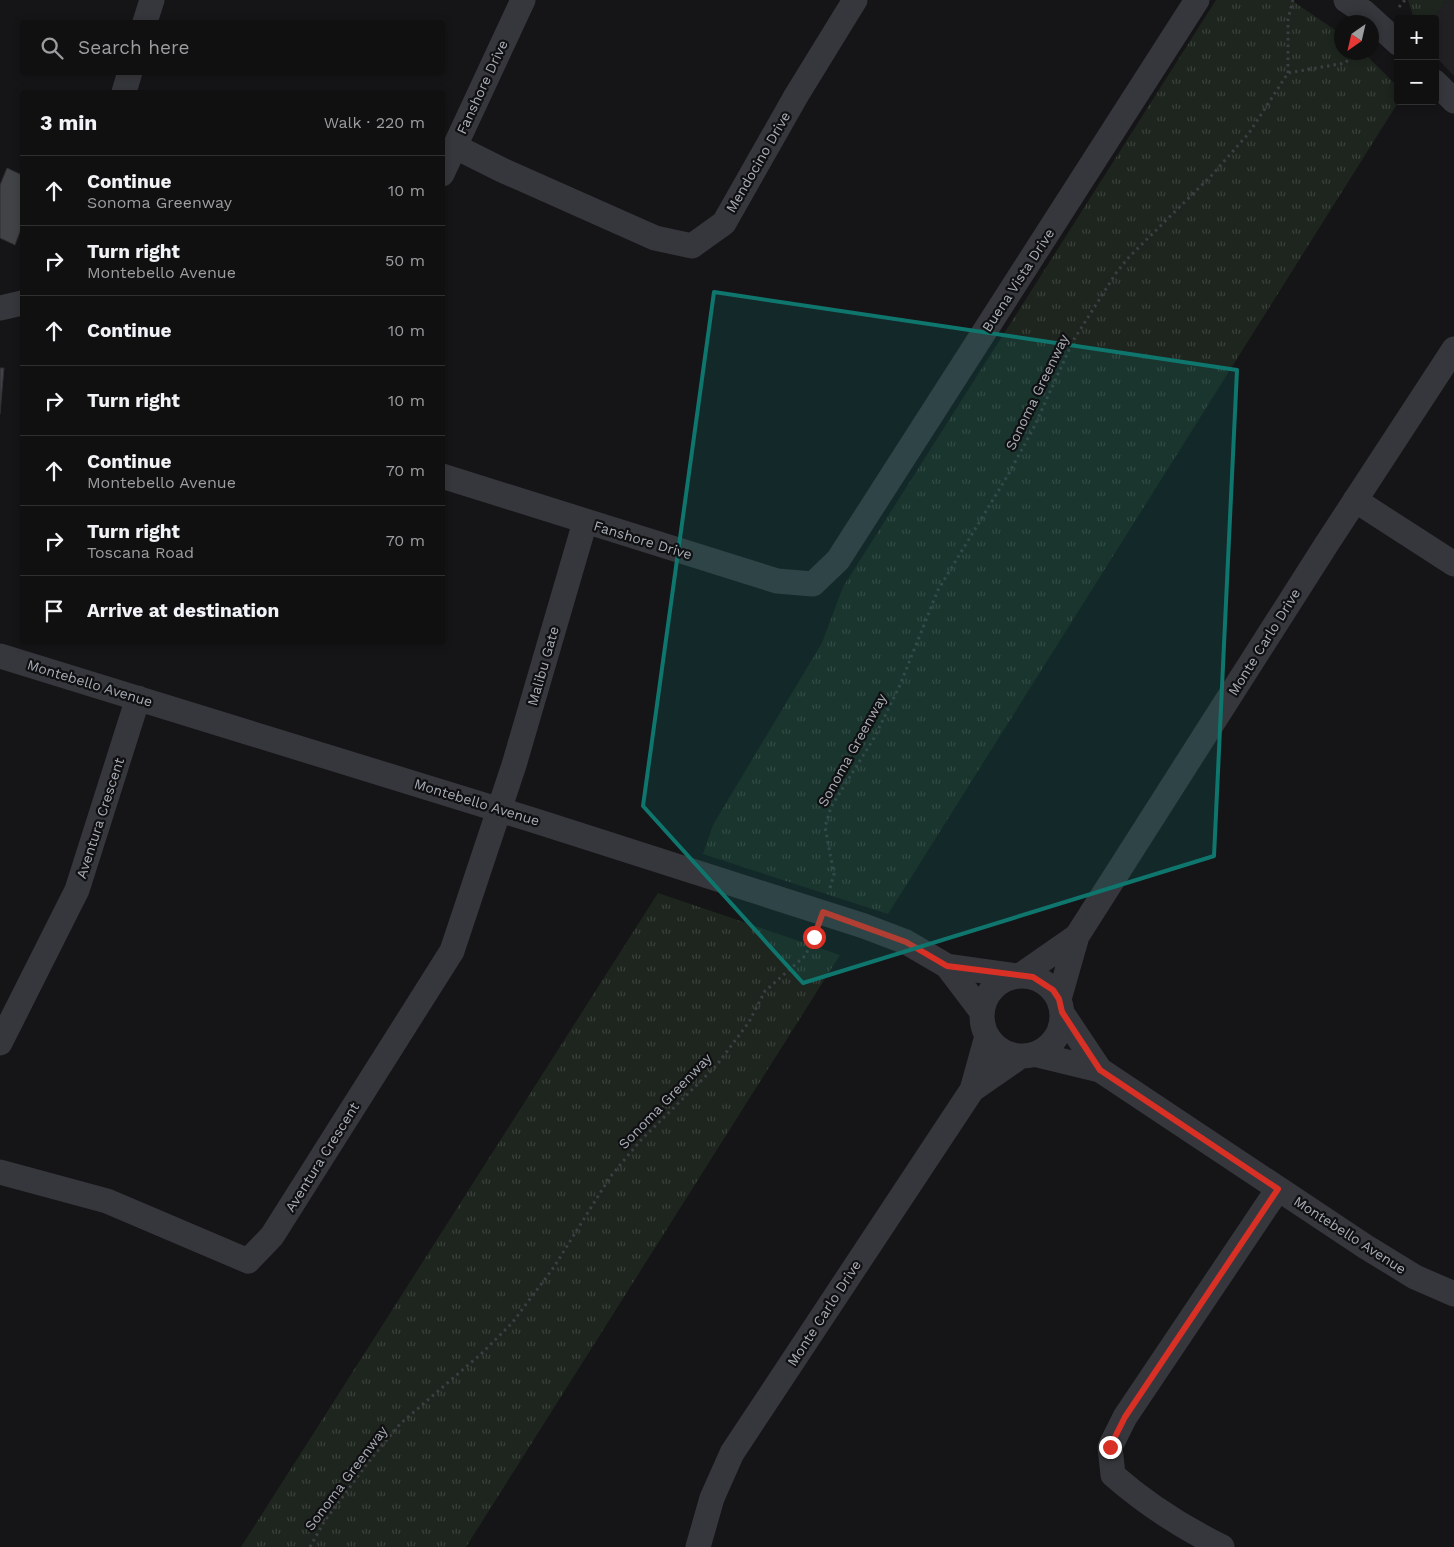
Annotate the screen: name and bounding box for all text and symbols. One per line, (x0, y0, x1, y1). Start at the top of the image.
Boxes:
north arrow (1334, 15, 1379, 60)
map controls (1394, 15, 1439, 105)
button: + (1394, 15, 1439, 60)
search box (20, 20, 445, 75)
icon: search (38, 34, 66, 62)
text: Search here (78, 36, 189, 59)
street label: Fanshore Drive (453, 37, 511, 137)
button: − (1394, 60, 1439, 105)
street label: Mendocino Drive (723, 109, 793, 215)
text: 3 min (40, 110, 97, 135)
text: Walk · 220 m (324, 113, 425, 132)
text: Continue (87, 170, 171, 193)
icon: ahead (40, 177, 68, 205)
text: 10 m (388, 181, 425, 200)
text: Sonoma Greenway (87, 193, 232, 212)
street label: Buena Vista Drive (979, 225, 1057, 335)
text: Turn right (87, 240, 180, 263)
icon: right (40, 247, 68, 275)
text: 50 m (385, 251, 425, 270)
text: Montebello Avenue (87, 263, 236, 282)
icon: ahead (40, 317, 68, 345)
text: Continue (87, 319, 171, 342)
text: 10 m (388, 321, 425, 340)
street label: Sonoma Greenway (1002, 331, 1072, 452)
icon: right (40, 387, 68, 415)
text: Turn right (87, 389, 180, 412)
text: 10 m (388, 391, 425, 410)
text: Continue (87, 450, 171, 473)
icon: ahead (40, 457, 68, 485)
text: 70 m (386, 461, 425, 480)
text: Montebello Avenue (87, 473, 236, 492)
street label: Fanshore Drive (592, 517, 694, 563)
text: Turn right (87, 520, 180, 543)
icon: right (40, 527, 68, 555)
text: 70 m (386, 531, 425, 550)
text: Toscana Road (87, 543, 194, 562)
street label: Monte Carlo Drive (1225, 586, 1303, 698)
icon: arrive (40, 597, 68, 625)
text: Arrive at destination (87, 599, 279, 622)
street label: Malibu Gate (524, 625, 562, 707)
street label: Montebello Avenue (25, 656, 155, 710)
street label: Sonoma Greenway (814, 690, 890, 809)
street label: Aventura Crescent (73, 755, 127, 880)
street label: Montebello Avenue (412, 775, 542, 829)
route start (803, 926, 826, 949)
street label: Sonoma Greenway (615, 1049, 715, 1152)
street label: Aventura Crescent (282, 1099, 362, 1215)
street label: Montebello Avenue (1291, 1193, 1409, 1277)
street label: Monte Carlo Drive (784, 1257, 864, 1369)
street label: Sonoma Greenway (301, 1422, 391, 1533)
route end (1099, 1436, 1122, 1459)

